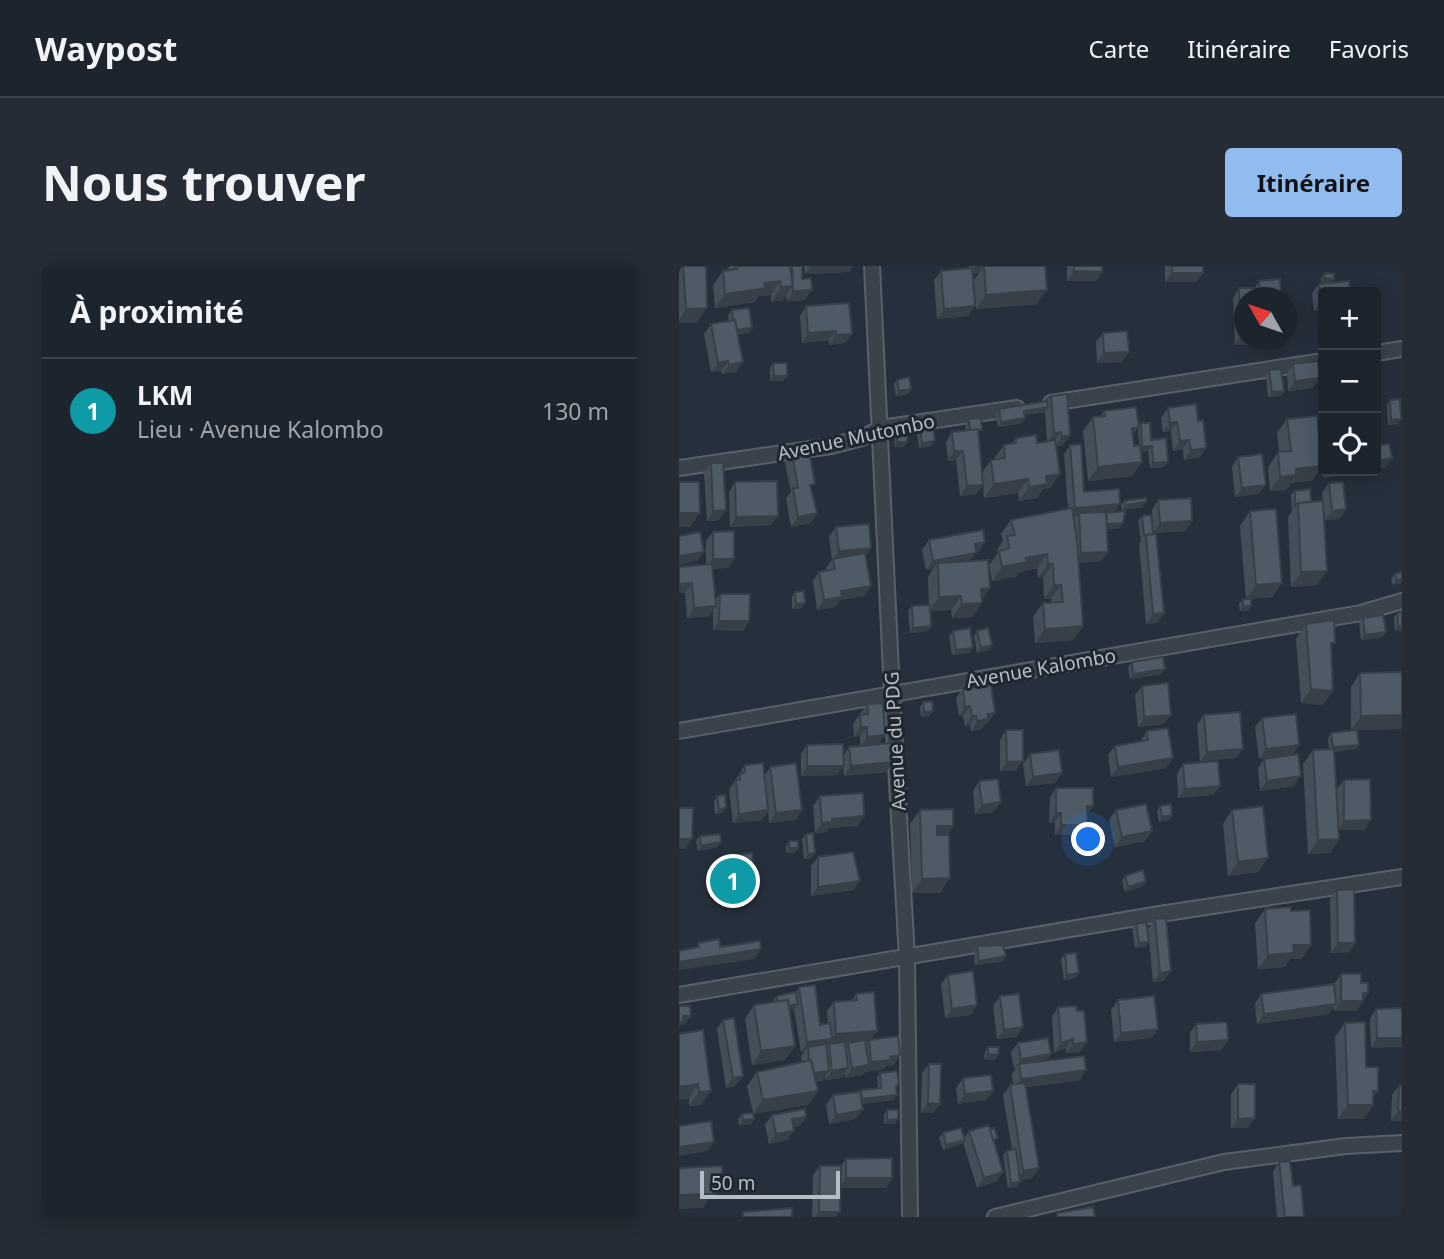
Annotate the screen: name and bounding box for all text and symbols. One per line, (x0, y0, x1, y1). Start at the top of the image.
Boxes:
text: Waypost (35, 26, 177, 71)
text: Carte (1089, 32, 1149, 65)
text: Itinéraire (1187, 32, 1291, 65)
text: Favoris (1329, 32, 1409, 65)
button: Itinéraire (1225, 148, 1402, 217)
text: Nous trouver (42, 149, 365, 215)
north arrow (1234, 287, 1297, 350)
map controls (1318, 287, 1381, 476)
button: + (1318, 287, 1381, 350)
text: À proximité (70, 291, 244, 332)
button: − (1318, 350, 1381, 413)
text: LKM (137, 377, 193, 413)
text: 1 (86, 395, 100, 427)
text: 130 m (542, 395, 609, 427)
street label: Avenue Mutombo (775, 408, 937, 466)
text: Lieu · Avenue Kalombo (137, 413, 384, 445)
button: locate (1318, 413, 1381, 476)
street label: Avenue Kalombo (964, 642, 1118, 694)
street label: Avenue du PDG (878, 671, 912, 811)
your location (1071, 822, 1105, 856)
pin: 1 (710, 855, 756, 907)
scale bar (700, 1168, 840, 1200)
text: 50 m (711, 1170, 755, 1196)

